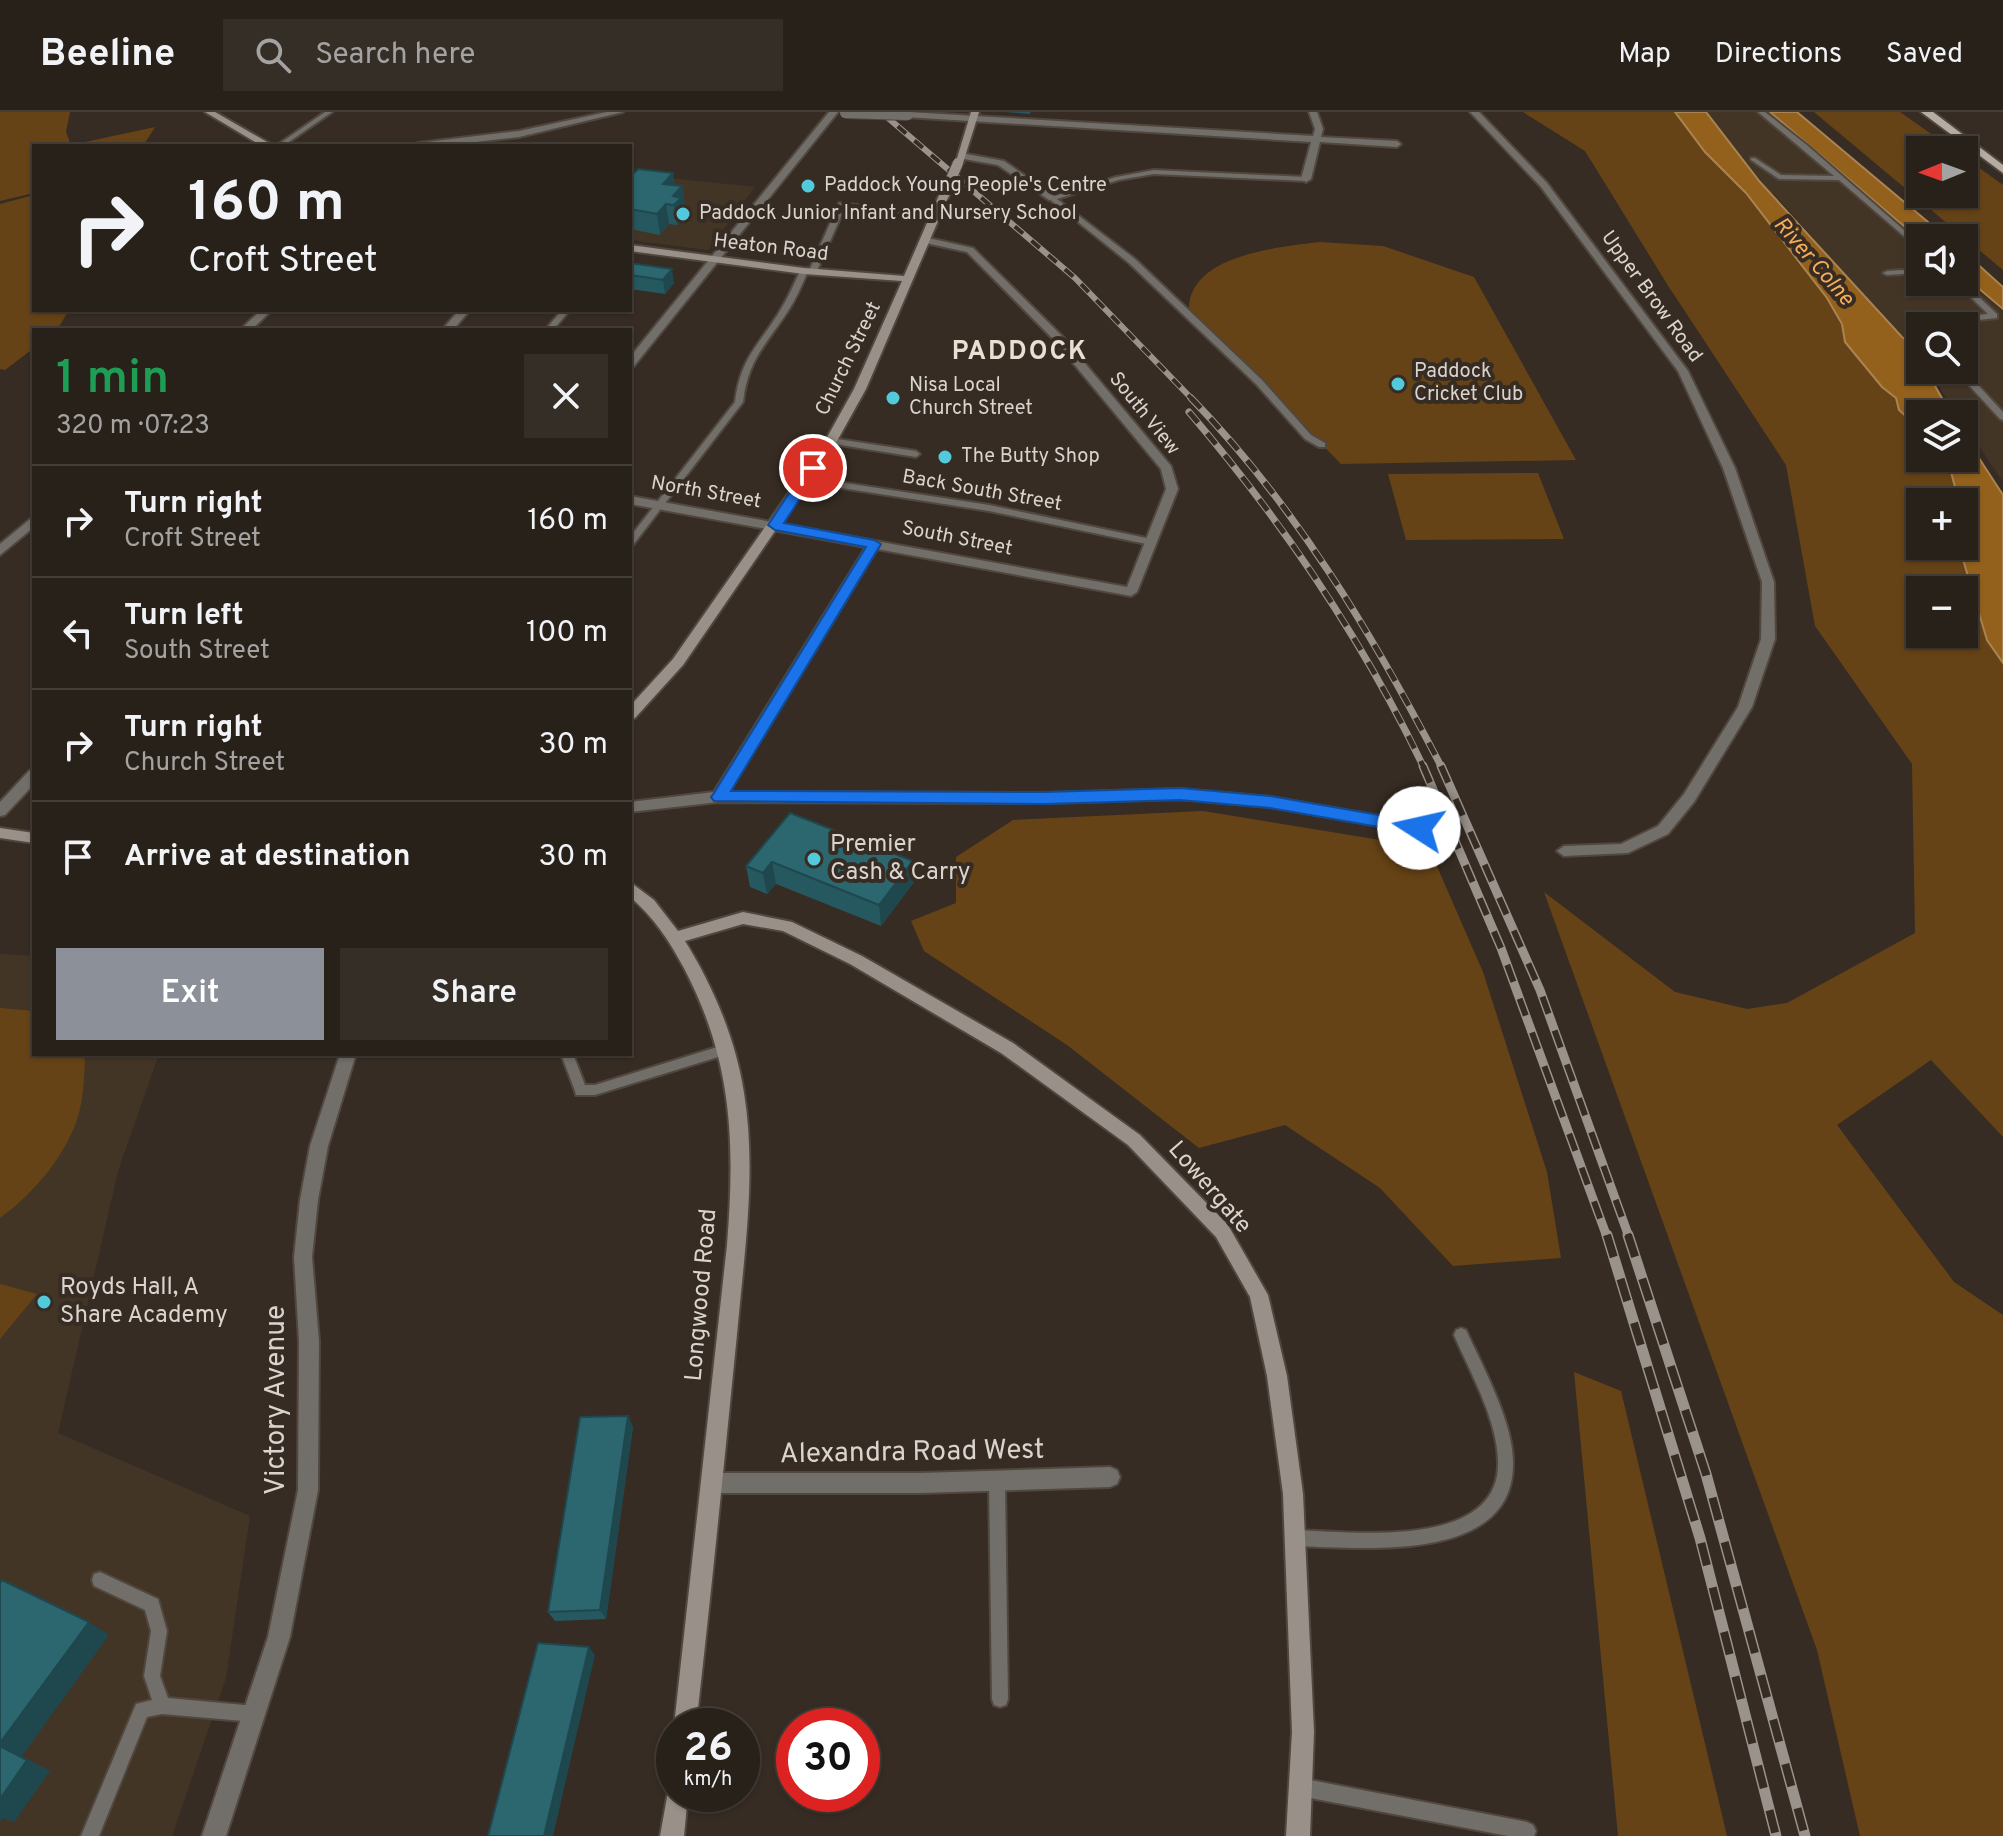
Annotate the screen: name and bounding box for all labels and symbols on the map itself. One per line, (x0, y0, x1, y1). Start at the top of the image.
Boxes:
north arrow (1906, 136, 1978, 208)
place label: Paddock Young People's Centre (824, 173, 1107, 199)
marker: Paddock Young People's Centre (799, 177, 817, 195)
place label: Paddock Junior Infant and Nursery School (699, 201, 1077, 227)
marker: Paddock Junior Infant and Nursery School (674, 205, 692, 223)
water label: River Colne (1767, 212, 1859, 312)
street label: Upper Brow Road (1594, 226, 1708, 368)
street label: Heaton Road (712, 228, 830, 268)
street label: Church Street (810, 298, 888, 420)
district label: PADDOCK (952, 336, 1088, 369)
place label: Paddock Cricket Club (1414, 359, 1523, 408)
street label: South View (1103, 367, 1185, 461)
place label: Nisa Local Church Street (909, 373, 1033, 422)
marker: Paddock Cricket Club (1389, 375, 1407, 393)
marker: Nisa Local Church Street (884, 389, 902, 407)
pin (779, 434, 847, 502)
place label: The Butty Shop (961, 444, 1100, 470)
marker: The Butty Shop (936, 448, 954, 466)
street label: Back South Street (900, 464, 1064, 518)
street label: North Street (649, 471, 763, 515)
street label: South Street (899, 516, 1015, 562)
position arrow (1377, 786, 1461, 870)
place label: Premier Cash & Carry (830, 830, 970, 888)
marker: Premier Cash & Carry (805, 850, 823, 868)
street label: Lowergate (1161, 1135, 1257, 1241)
street label: Longwood Road (680, 1207, 724, 1383)
place label: Royds Hall, A Share Academy (60, 1273, 228, 1331)
marker: Royds Hall, A Share Academy (35, 1293, 53, 1311)
street label: Victory Avenue (259, 1305, 295, 1495)
street label: Alexandra Road West (779, 1433, 1045, 1473)
speed limit sign: 30 (776, 1708, 880, 1812)

